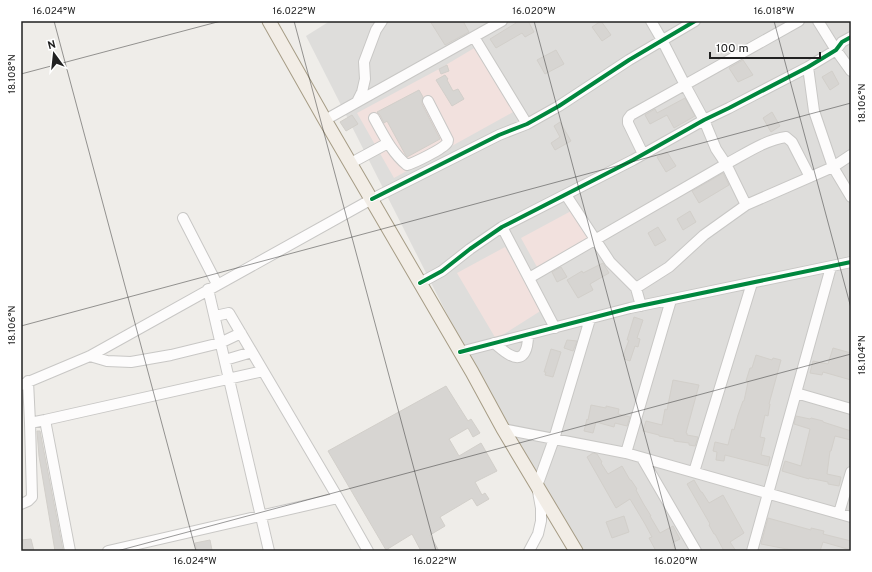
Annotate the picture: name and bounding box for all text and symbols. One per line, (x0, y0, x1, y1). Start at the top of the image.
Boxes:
text: 16.024°W (32, 5, 76, 18)
text: 16.022°W (272, 5, 316, 18)
text: 16.020°W (512, 5, 556, 18)
text: 16.018°W (754, 5, 794, 18)
north arrow (34, 34, 74, 74)
scale bar (710, 34, 820, 60)
text: N (46, 38, 57, 53)
text: 100 m (716, 41, 749, 57)
text: 18.108°N (6, 54, 19, 94)
text: 18.106°N (856, 83, 869, 123)
text: 18.106°N (6, 305, 19, 345)
text: 18.104°N (856, 335, 869, 375)
text: 16.024°W (173, 555, 217, 568)
text: 16.022°W (413, 555, 457, 568)
text: 16.020°W (654, 555, 698, 568)

